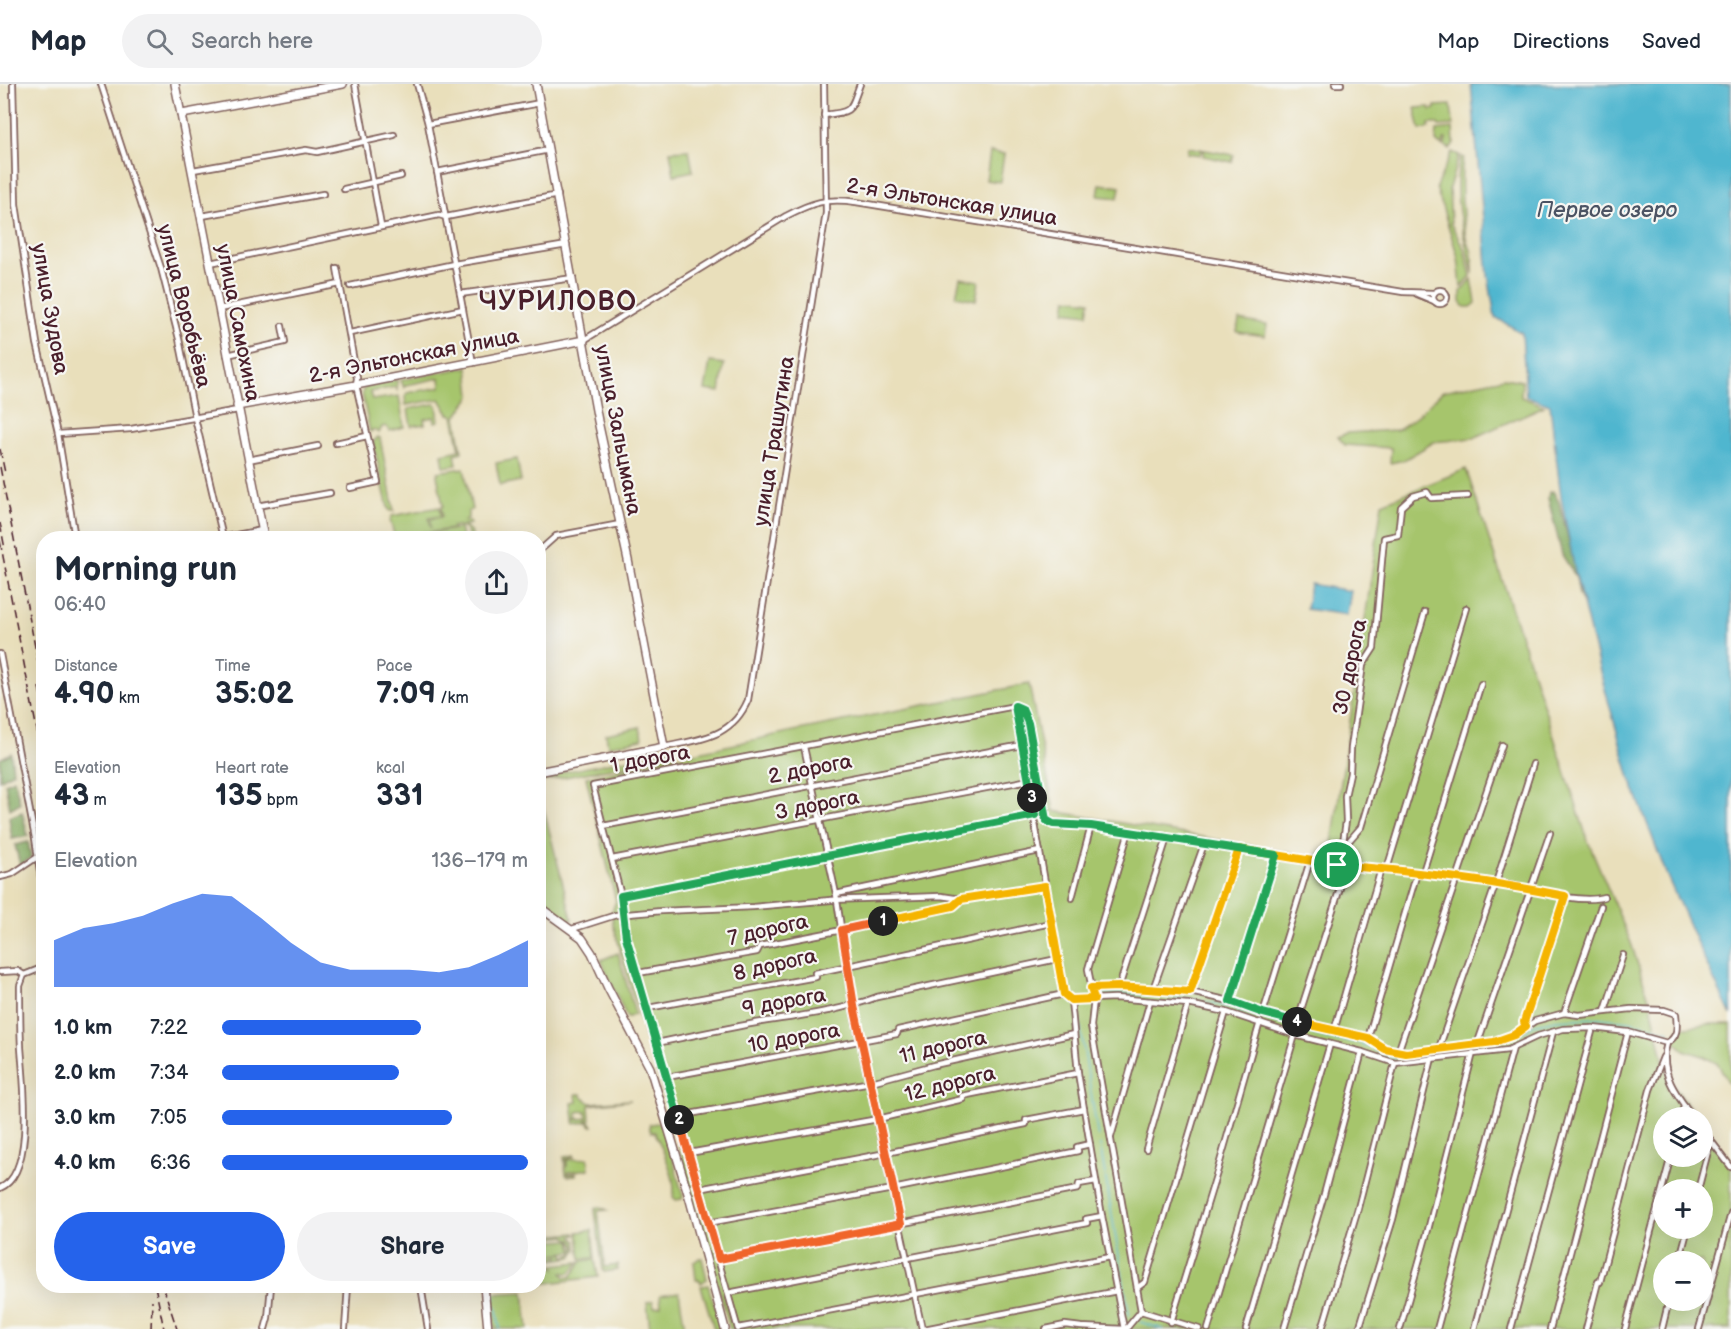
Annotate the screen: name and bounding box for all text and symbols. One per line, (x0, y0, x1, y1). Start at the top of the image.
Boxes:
search box (122, 14, 542, 68)
text: Map (30, 25, 86, 58)
icon: search (143, 25, 176, 58)
text: Search here (191, 28, 313, 55)
text: Map (1437, 29, 1480, 54)
text: Directions (1513, 29, 1609, 54)
text: Saved (1642, 29, 1701, 54)
street label: 2-я Эльтонская улица (845, 173, 1060, 231)
water label: Первое озеро (1537, 197, 1678, 224)
street label: улица Воробьёва (152, 222, 217, 391)
street label: улица Зудова (26, 241, 74, 377)
street label: улица Самохина (210, 242, 266, 405)
district label: ЧУРИЛОВО (479, 286, 637, 318)
street label: 2-я Эльтонская улица (307, 323, 522, 389)
street label: улица Зальцмана (589, 342, 647, 518)
street label: улица Трашутина (748, 354, 800, 528)
text: Morning run (54, 550, 237, 590)
button: share (465, 551, 528, 614)
text: 06:40 (54, 593, 106, 617)
street label: 30 дорога (1328, 616, 1372, 717)
text: Distance (54, 657, 118, 676)
text: Time (215, 657, 250, 676)
text: Pace (376, 657, 412, 676)
text: 4.90 (54, 676, 115, 712)
text: 35:02 (215, 676, 294, 712)
text: 7:09 (376, 676, 436, 712)
text: km (115, 689, 140, 708)
text: /km (436, 689, 469, 708)
street label: 1 дорога (608, 740, 692, 778)
street label: 2 дорога (766, 749, 855, 789)
text: Elevation (54, 759, 121, 778)
text: Heart rate (215, 759, 289, 778)
text: kcal (376, 759, 405, 778)
text: 43 (54, 778, 89, 814)
text: 135 (215, 778, 262, 814)
text: 331 (376, 778, 424, 814)
pin: 3 (1017, 783, 1047, 813)
street label: 3 дорога (773, 784, 862, 825)
text: 3 (1027, 788, 1037, 807)
text: m (89, 791, 107, 810)
text: bpm (262, 791, 298, 810)
pin (1311, 839, 1362, 890)
icon: arrive (1320, 848, 1353, 881)
text: Elevation (54, 849, 137, 873)
text: 136–179 m (432, 849, 528, 873)
pin: 1 (868, 906, 898, 936)
street label: 7 дорога (726, 909, 811, 951)
text: 1 (880, 911, 886, 930)
street label: 8 дорога (731, 943, 820, 987)
street label: 9 дорога (740, 982, 828, 1022)
pin: 4 (1282, 1007, 1312, 1037)
text: 4 (1292, 1012, 1302, 1031)
text: 1.0 km (54, 1016, 112, 1040)
text: 7:22 (150, 1016, 187, 1040)
street label: 10 дорога (746, 1018, 842, 1058)
street label: 11 дорога (897, 1025, 990, 1069)
text: 2.0 km (54, 1061, 116, 1085)
text: 7:34 (150, 1061, 188, 1085)
street label: 12 дорога (902, 1061, 999, 1107)
pin: 2 (664, 1105, 694, 1135)
text: 3.0 km (54, 1106, 115, 1130)
text: 7:05 (150, 1106, 187, 1130)
map controls (1653, 1107, 1713, 1311)
button: layers (1653, 1107, 1713, 1167)
text: 2 (674, 1110, 684, 1129)
text: 4.0 km (54, 1151, 116, 1175)
text: 6:36 (150, 1151, 191, 1175)
button: + (1653, 1179, 1713, 1239)
button: Save (54, 1212, 285, 1281)
button: Share (297, 1212, 528, 1281)
button: − (1653, 1251, 1713, 1311)

